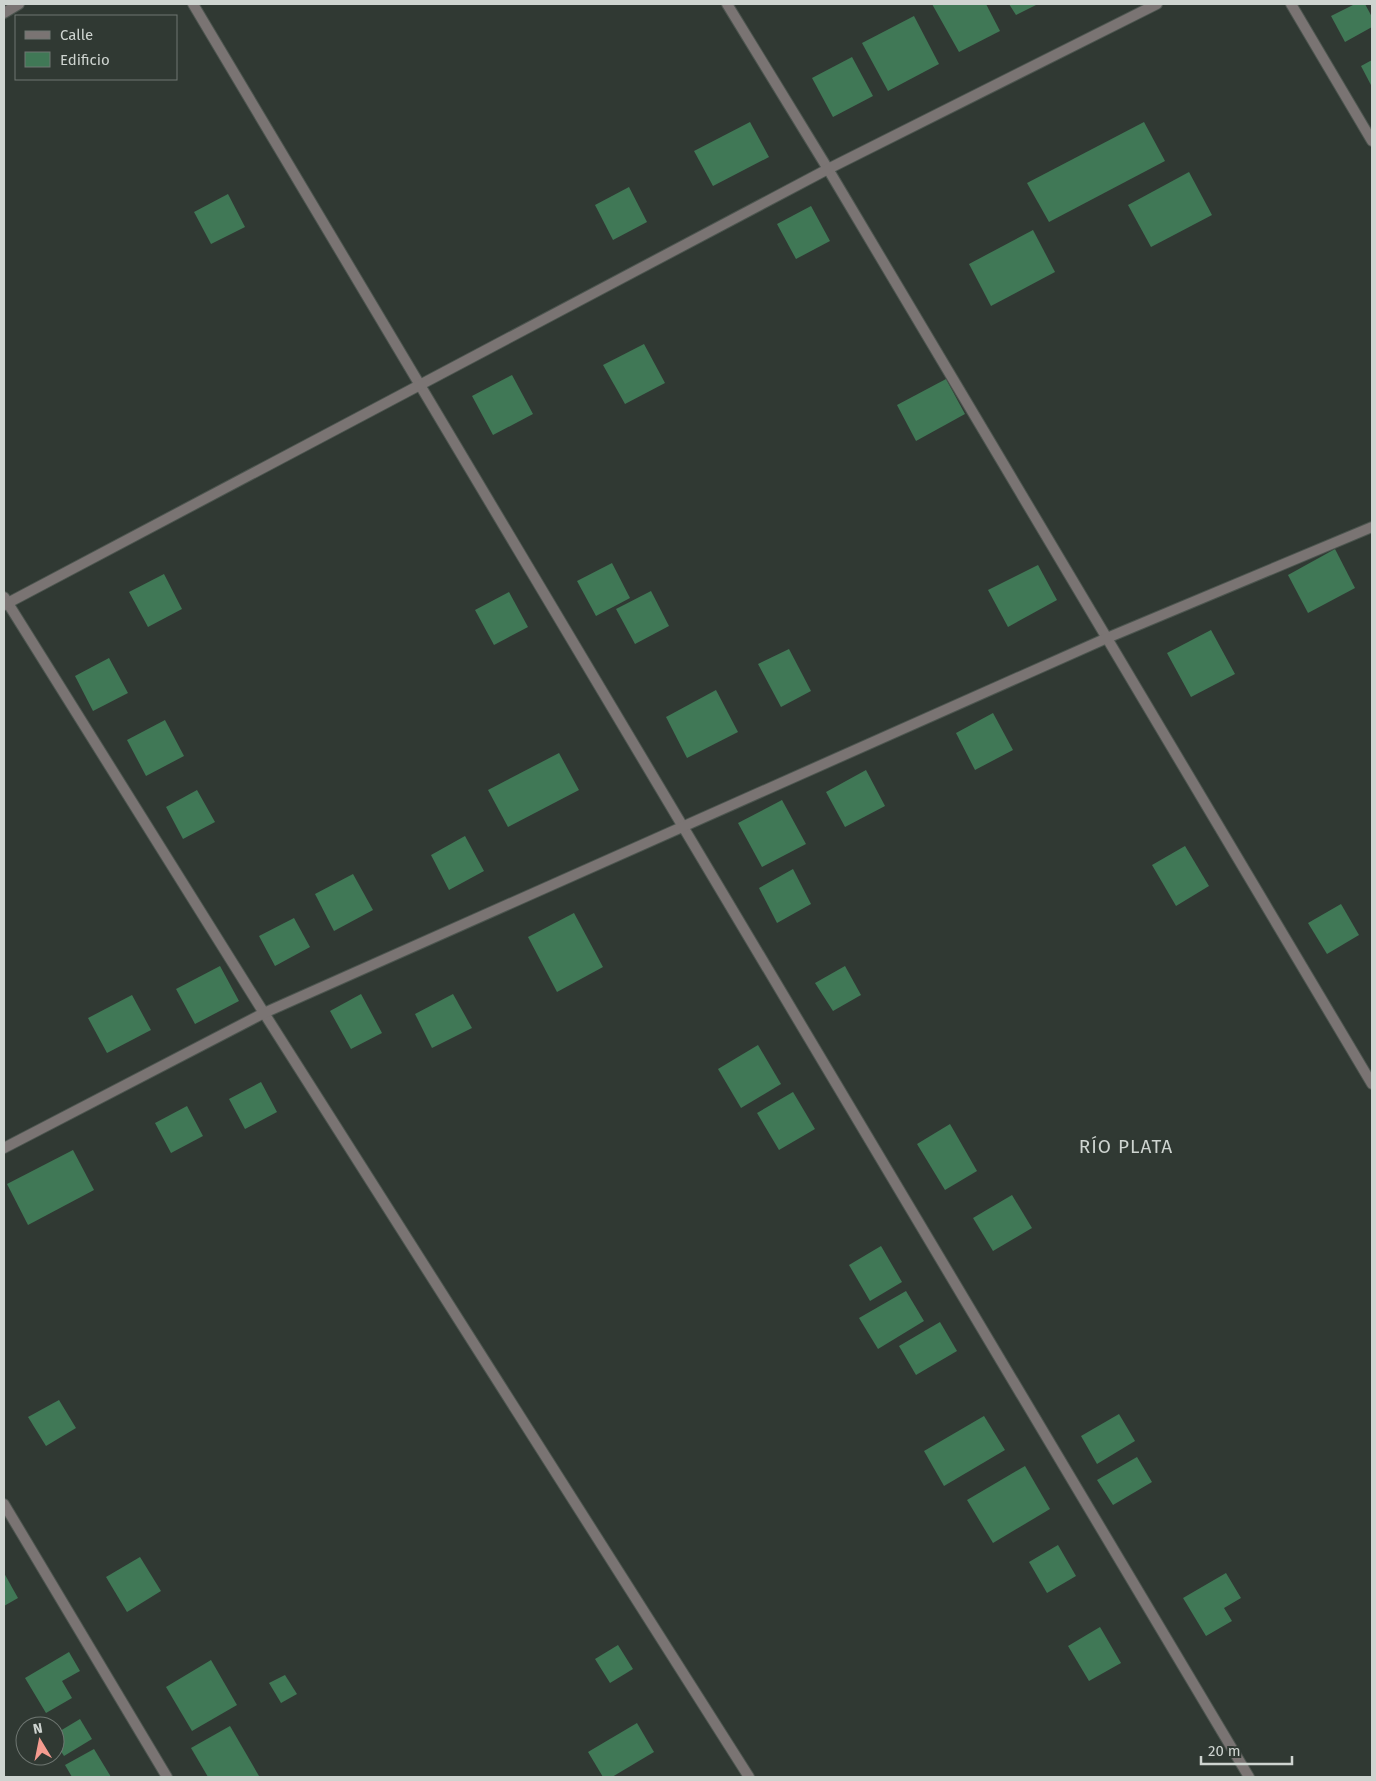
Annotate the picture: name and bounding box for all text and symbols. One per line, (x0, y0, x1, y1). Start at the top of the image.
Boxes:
legend (15, 15, 178, 80)
text: Calle (60, 26, 93, 44)
text: Edificio (60, 51, 110, 69)
district label: RÍO PLATA (1079, 1135, 1173, 1158)
north arrow (15, 1716, 65, 1766)
text: N (32, 1720, 44, 1738)
scale bar (1201, 1734, 1292, 1766)
text: 20 m (1208, 1742, 1241, 1760)

